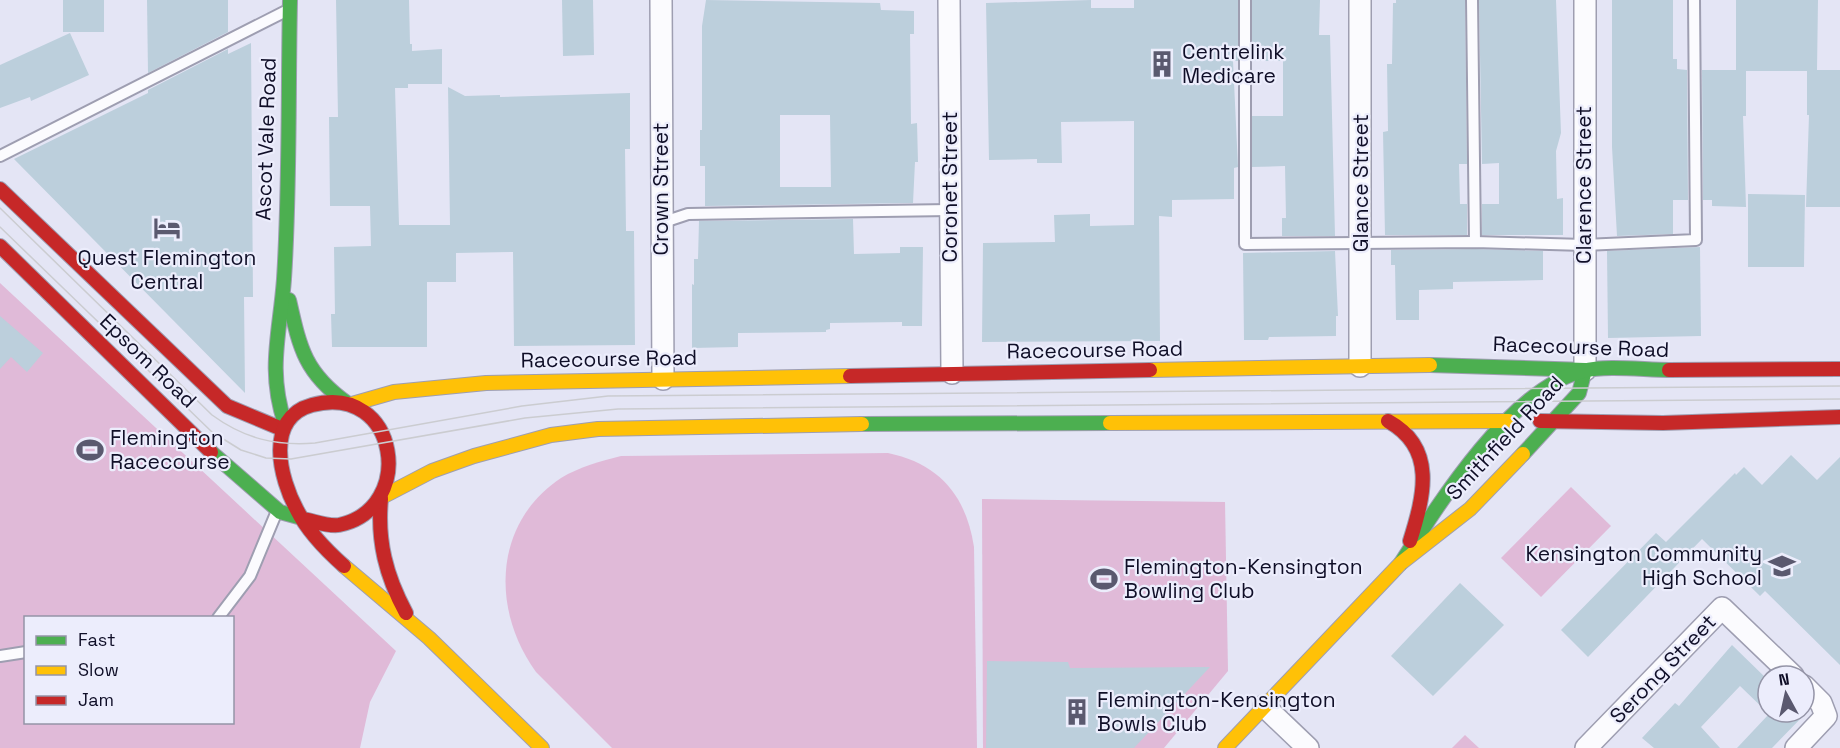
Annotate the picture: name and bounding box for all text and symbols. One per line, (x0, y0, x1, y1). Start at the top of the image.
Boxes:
place label: Centrelink Medicare (1182, 38, 1285, 89)
building icon: Centrelink Medicare (1147, 49, 1177, 79)
street label: Ascot Vale Road (249, 57, 282, 221)
street label: Clarence Street (1570, 106, 1597, 264)
street label: Coronet Street (936, 111, 963, 263)
street label: Glance Street (1347, 114, 1374, 252)
street label: Crown Street (647, 122, 674, 256)
hotel icon: Quest Flemington Central (152, 213, 182, 243)
place label: Quest Flemington Central (78, 244, 256, 295)
street label: Epsom Road (94, 308, 202, 414)
street label: Racecourse Road (1492, 330, 1670, 363)
street label: Racecourse Road (1006, 334, 1184, 365)
street label: Racecourse Road (520, 343, 698, 374)
street label: Smithfield Road (1440, 370, 1569, 505)
place label: Flemington Racecourse (110, 424, 230, 475)
sports icon: Flemington Racecourse (75, 435, 105, 465)
place label: Kensington Community High School (1525, 540, 1762, 591)
school or university icon: Kensington Community High School (1767, 551, 1797, 581)
place label: Flemington-Kensington Bowling Club (1124, 553, 1363, 604)
sports icon: Flemington-Kensington Bowling Club (1089, 564, 1119, 594)
street label: Serong Street (1604, 608, 1722, 729)
legend (24, 616, 234, 724)
text: Fast (78, 628, 115, 651)
text: Slow (78, 658, 119, 681)
north arrow (1756, 664, 1816, 724)
text: N (1777, 668, 1791, 691)
place label: Flemington-Kensington Bowls Club (1097, 686, 1336, 737)
text: Jam (78, 688, 114, 711)
building icon: Flemington-Kensington Bowls Club (1062, 697, 1092, 727)

